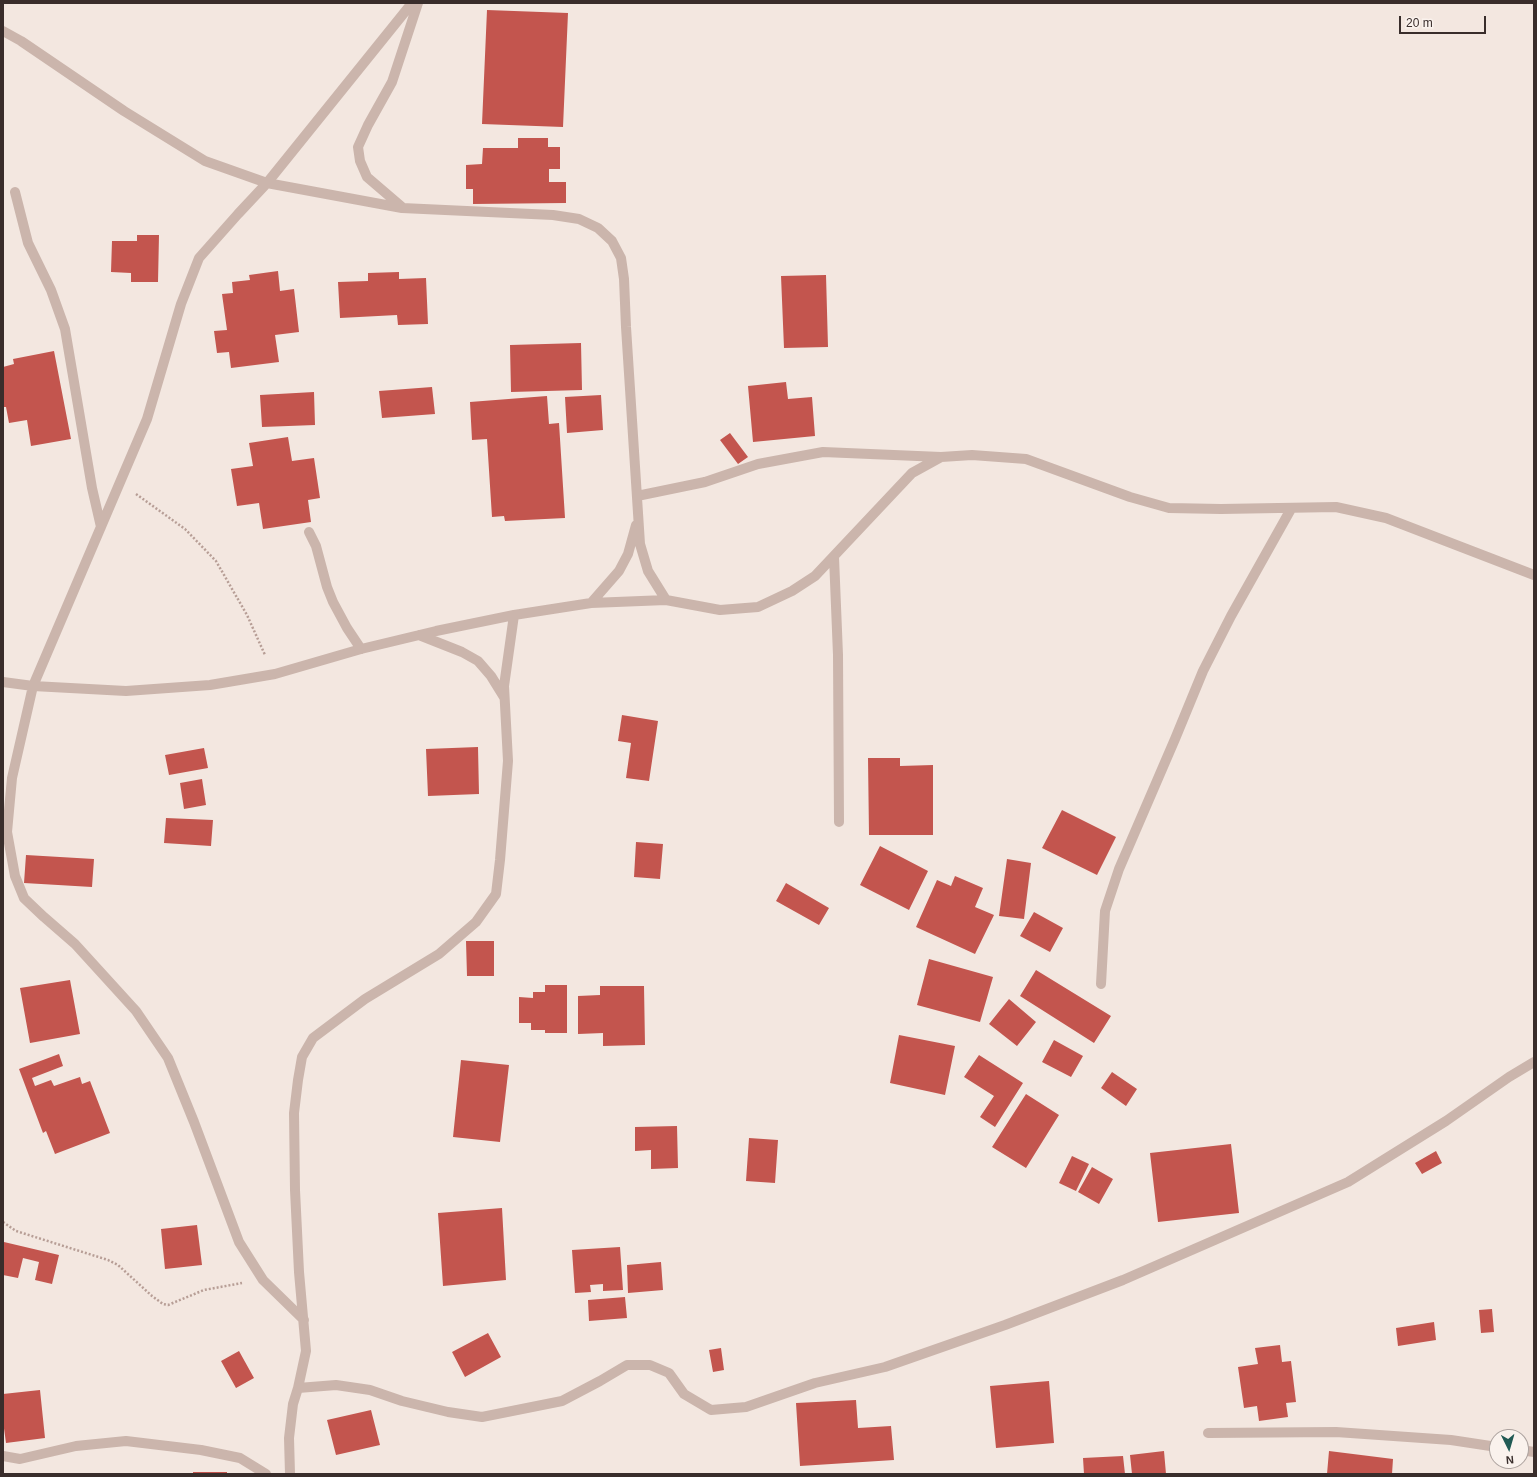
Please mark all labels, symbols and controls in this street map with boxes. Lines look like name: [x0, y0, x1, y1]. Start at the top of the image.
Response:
scale bar: [1401, 8, 1488, 34]
text: 20 m: [1406, 16, 1433, 30]
north arrow: [1489, 1429, 1529, 1469]
text: N: [1505, 1454, 1514, 1466]

